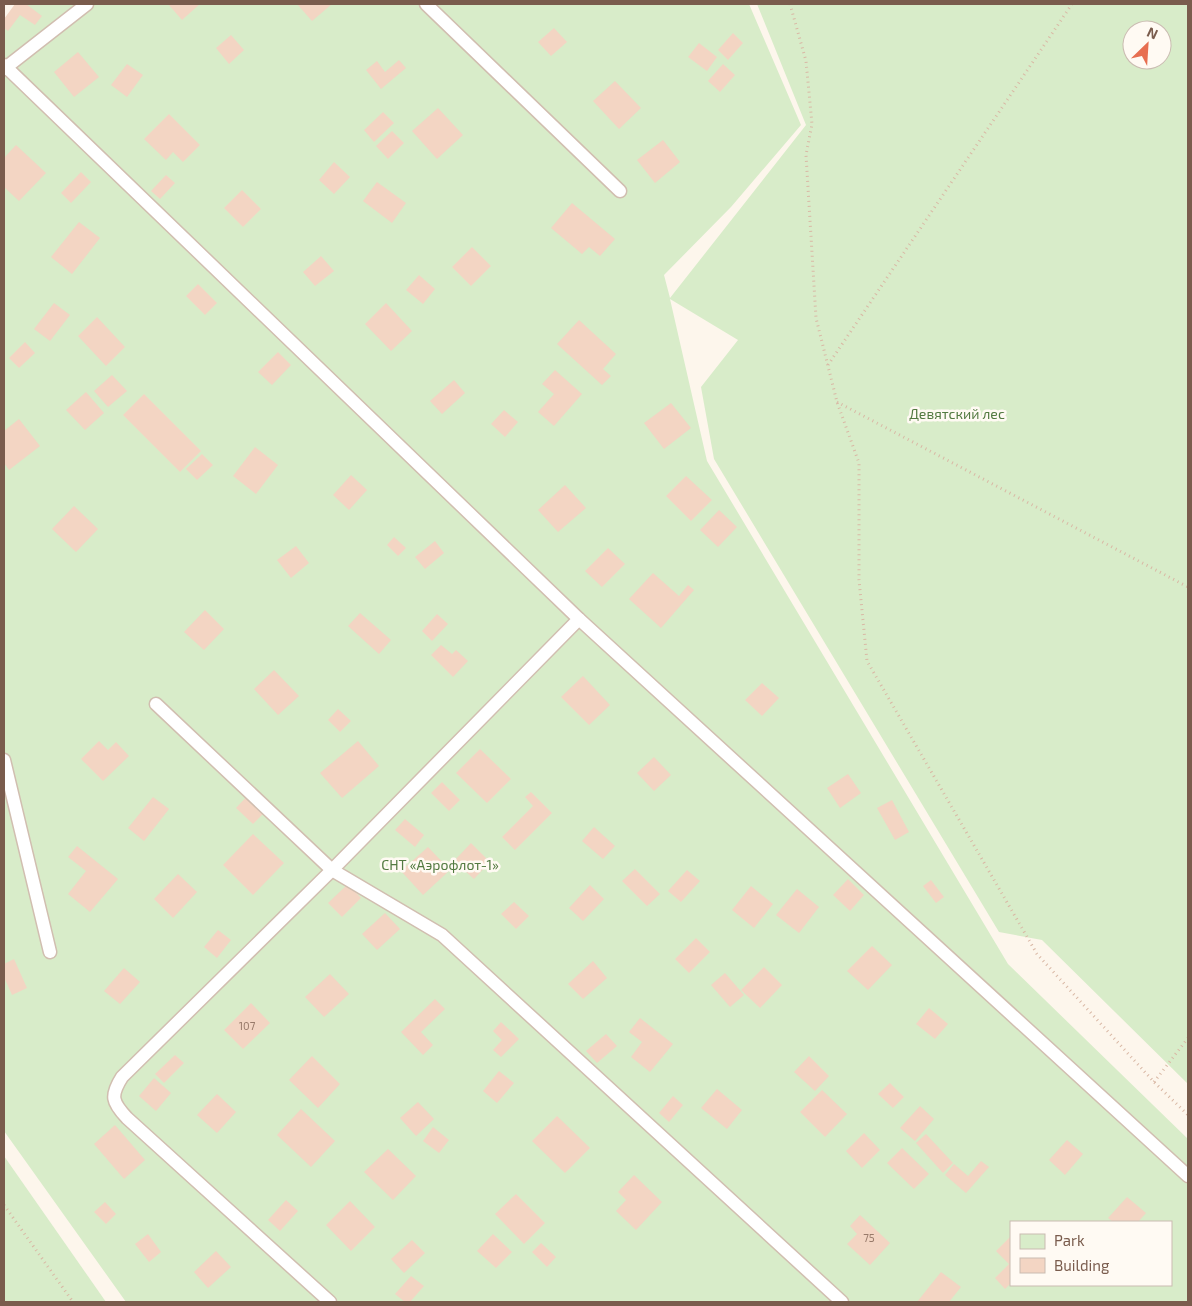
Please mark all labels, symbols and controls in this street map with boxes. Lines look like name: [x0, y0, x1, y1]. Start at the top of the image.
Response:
north arrow: [1122, 20, 1172, 70]
text: N: [1145, 23, 1161, 43]
park label: Девятский лес: [909, 405, 1005, 422]
park label: СНТ «Аэрофлот-1»: [381, 856, 499, 873]
house number: 107: [239, 1019, 256, 1032]
legend: [1010, 1221, 1172, 1286]
house number: 75: [863, 1231, 875, 1244]
text: Park: [1054, 1231, 1085, 1249]
text: Building: [1054, 1256, 1110, 1274]

